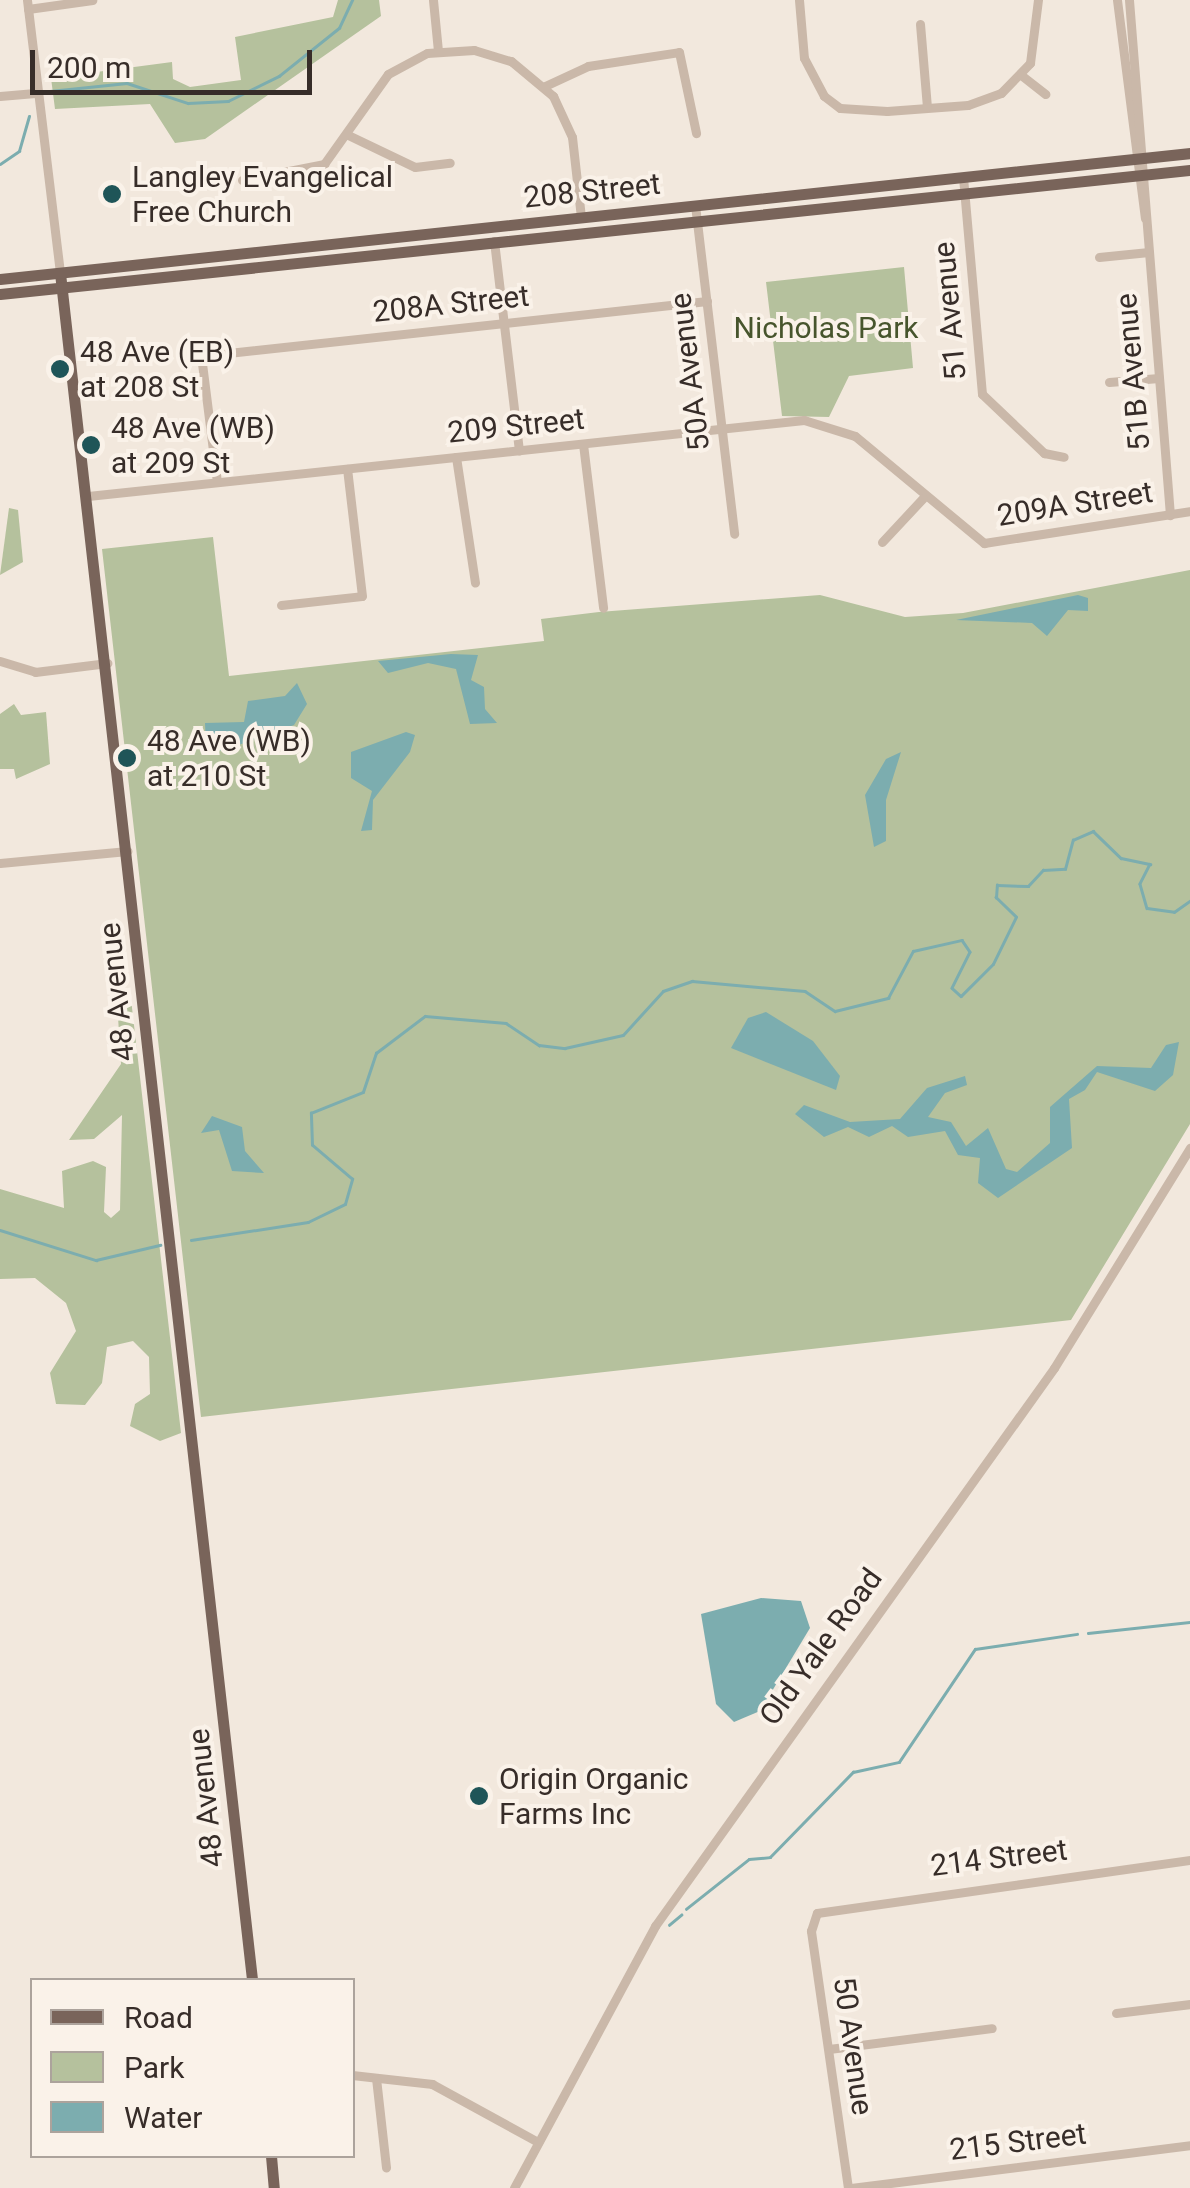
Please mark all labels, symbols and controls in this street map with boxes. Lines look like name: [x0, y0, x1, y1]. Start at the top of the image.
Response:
scale bar: [35, 30, 318, 92]
text: 200 m: [47, 50, 131, 85]
place label: Langley Evangelical Free Church: [132, 159, 393, 230]
street label: 208 Street: [522, 166, 662, 216]
marker: Langley Evangelical Free Church: [101, 183, 123, 205]
street label: 51 Avenue: [926, 240, 974, 382]
street label: 208A Street: [371, 278, 531, 330]
street label: 50A Avenue: [662, 291, 718, 453]
street label: 51B Avenue: [1108, 292, 1158, 452]
park label: Nicholas Park: [733, 310, 919, 346]
place label: 48 Ave (EB) at 208 St: [80, 334, 234, 404]
marker: 48 Ave (EB) at 208 St: [49, 358, 71, 380]
street label: 209 Street: [446, 401, 586, 451]
place label: 48 Ave (WB) at 209 St: [111, 410, 275, 480]
marker: 48 Ave (WB) at 209 St: [80, 434, 102, 456]
street label: 209A Street: [995, 474, 1155, 534]
place label: 48 Ave (WB) at 210 St: [147, 723, 311, 794]
marker: 48 Ave (WB) at 210 St: [116, 747, 138, 769]
street label: 48 Avenue: [92, 921, 142, 1063]
street label: Old Yale Road: [752, 1562, 890, 1732]
street label: 48 Avenue: [181, 1727, 231, 1869]
place label: Origin Organic Farms Inc: [499, 1761, 689, 1832]
marker: Origin Organic Farms Inc: [468, 1785, 490, 1807]
street label: 214 Street: [929, 1832, 1069, 1884]
street label: 50 Avenue: [825, 1975, 881, 2117]
legend: [30, 1978, 355, 2158]
text: Road: [124, 2000, 193, 2035]
text: Park: [124, 2050, 184, 2085]
text: Water: [124, 2100, 202, 2135]
street label: 215 Street: [948, 2116, 1088, 2168]

